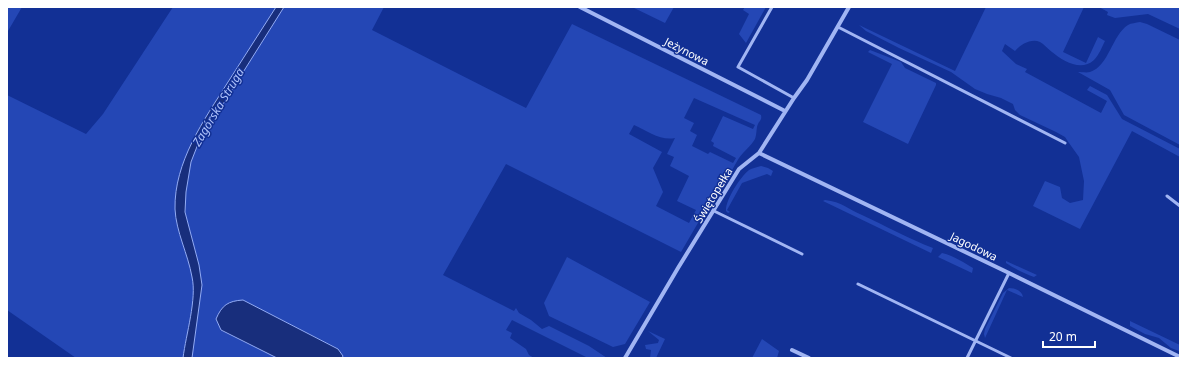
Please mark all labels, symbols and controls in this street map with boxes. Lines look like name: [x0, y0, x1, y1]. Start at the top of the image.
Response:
street label: Jeżynowa: [661, 33, 712, 69]
water label: Zagórska Struga: [187, 65, 248, 150]
street label: Świętopełka: [691, 164, 735, 226]
street label: Jagodowa: [947, 228, 1000, 264]
scale bar: [1043, 323, 1095, 349]
text: 20 m: [1049, 328, 1077, 345]

